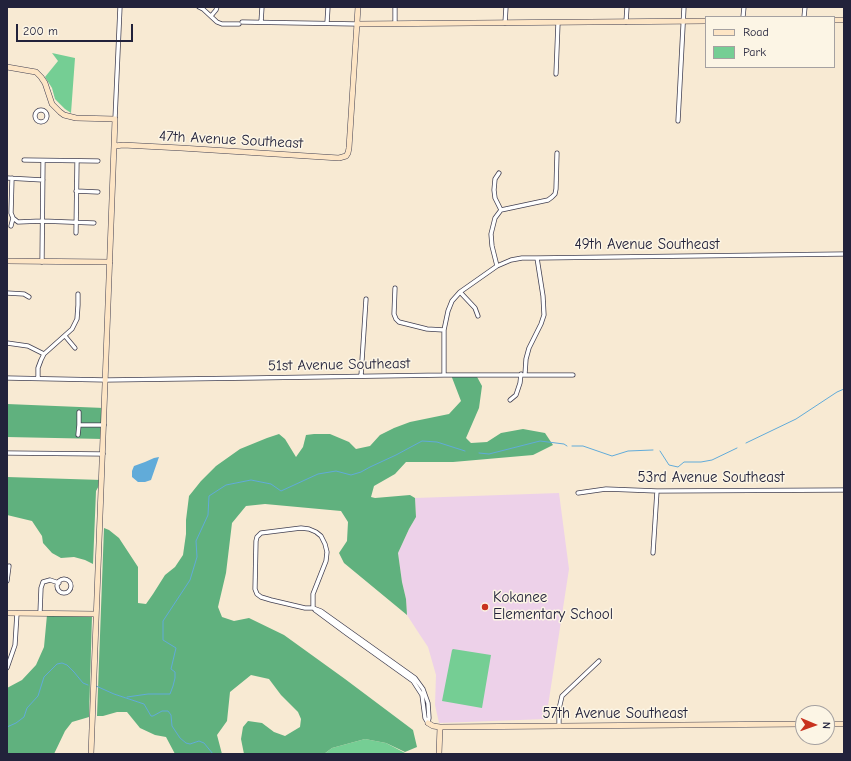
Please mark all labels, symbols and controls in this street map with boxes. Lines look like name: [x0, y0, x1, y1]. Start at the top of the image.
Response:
scale bar: [18, 16, 135, 42]
legend: [705, 16, 835, 68]
text: 200 m: [23, 24, 58, 38]
text: Road: [743, 25, 769, 39]
text: Park: [743, 45, 766, 59]
street label: 47th Avenue Southeast: [158, 127, 304, 153]
street label: 49th Avenue Southeast: [574, 236, 720, 254]
street label: 51st Avenue Southeast: [268, 355, 410, 375]
street label: 53rd Avenue Southeast: [638, 469, 784, 487]
place label: Kokanee Elementary School: [493, 589, 613, 624]
marker: Kokanee Elementary School: [480, 602, 490, 612]
street label: 57th Avenue Southeast: [542, 705, 688, 723]
north arrow: [795, 705, 835, 745]
text: N: [820, 722, 833, 729]

